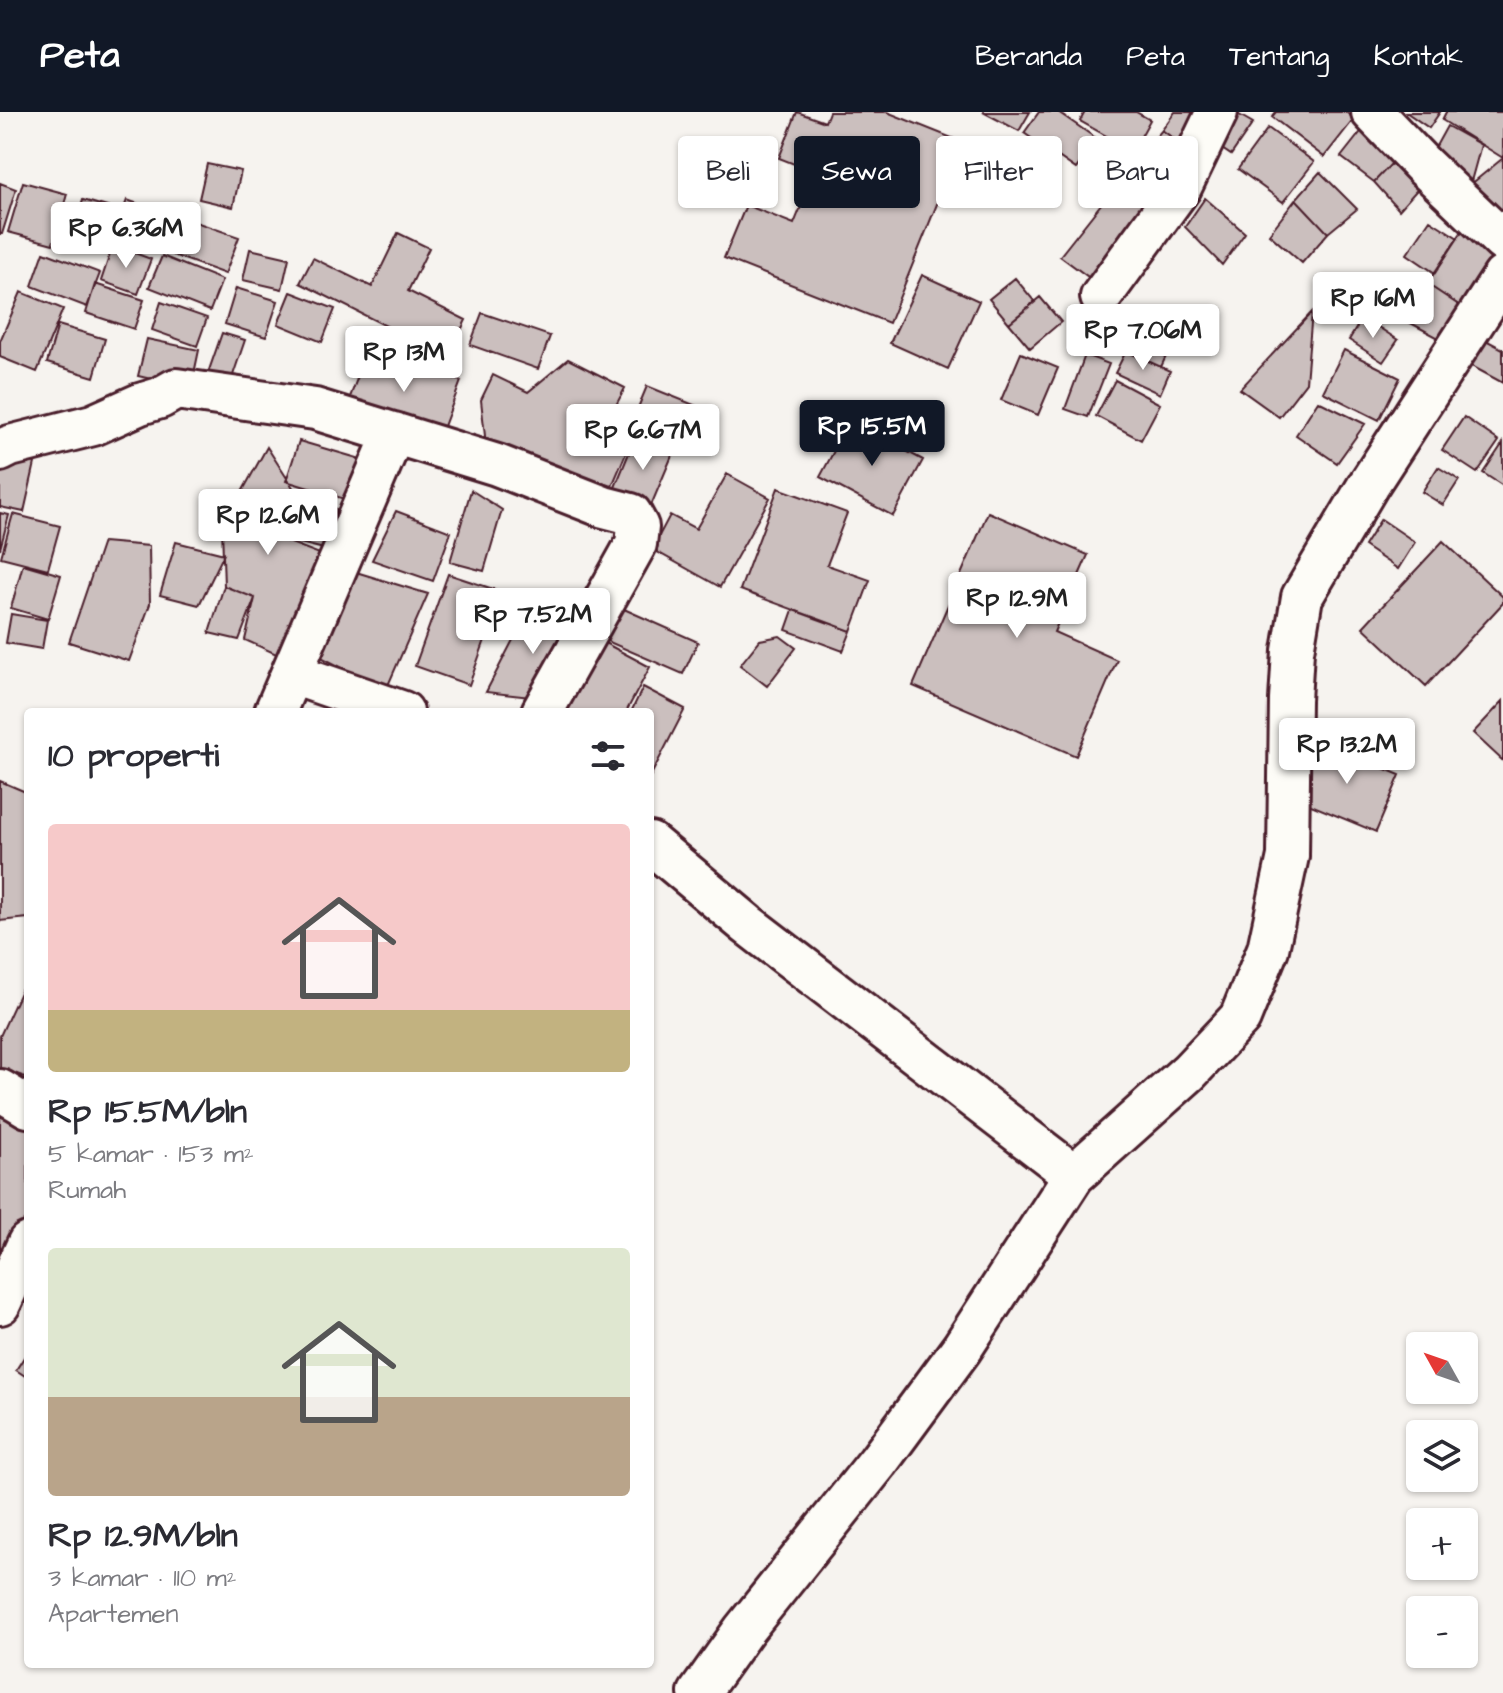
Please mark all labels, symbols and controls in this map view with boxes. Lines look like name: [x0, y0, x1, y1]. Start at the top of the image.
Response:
text: Peta: [40, 30, 120, 82]
text: Beranda: [975, 37, 1082, 76]
text: Peta: [1126, 37, 1185, 76]
text: Tentang: [1229, 37, 1330, 76]
text: Kontak: [1374, 37, 1463, 76]
chip: Beli: [678, 136, 778, 208]
chip: Sewa: [794, 136, 920, 208]
chip: Filter: [936, 136, 1062, 208]
chip: Baru: [1078, 136, 1198, 208]
pin: Rp 6.36M: [43, 202, 209, 270]
text: Rp 6.36M: [69, 210, 183, 246]
pin: Rp 16M: [1308, 272, 1438, 340]
text: Rp 16M: [1331, 280, 1415, 316]
pin: Rp 7.06M: [1060, 304, 1226, 372]
text: Rp 7.06M: [1084, 312, 1202, 348]
pin: Rp 13M: [339, 326, 469, 394]
text: Rp 13M: [363, 334, 445, 370]
pin: Rp 15.5M: [789, 400, 955, 468]
pin: Rp 6.67M: [560, 404, 726, 472]
text: Rp 15.5M: [818, 408, 926, 444]
text: Rp 6.67M: [584, 412, 702, 448]
pin: Rp 12.6M: [185, 489, 351, 557]
text: Rp 12.6M: [216, 497, 320, 533]
pin: Rp 12.9M: [934, 572, 1100, 640]
text: Rp 12.9M: [966, 580, 1068, 616]
pin: Rp 7.52M: [450, 588, 616, 656]
text: Rp 7.52M: [474, 596, 592, 632]
pin: Rp 13.2M: [1264, 718, 1430, 786]
text: Rp 13.2M: [1297, 726, 1397, 762]
text: 10 properti: [48, 732, 219, 780]
icon: filters: [586, 734, 630, 778]
icon: home: [267, 876, 411, 1020]
text: Rp 15.5M/bln: [48, 1088, 247, 1136]
text: 5 kamar · 153 m²: [48, 1136, 254, 1172]
text: Rumah: [48, 1172, 126, 1208]
icon: home: [267, 1300, 411, 1444]
north arrow: [1406, 1332, 1478, 1404]
map controls: [1406, 1332, 1478, 1668]
button: layers: [1406, 1420, 1478, 1492]
button: +: [1406, 1508, 1478, 1580]
text: Rp 12.9M/bln: [48, 1512, 238, 1560]
text: 3 kamar · 110 m²: [48, 1560, 237, 1596]
text: Apartemen: [48, 1596, 179, 1632]
button: −: [1406, 1596, 1478, 1668]

